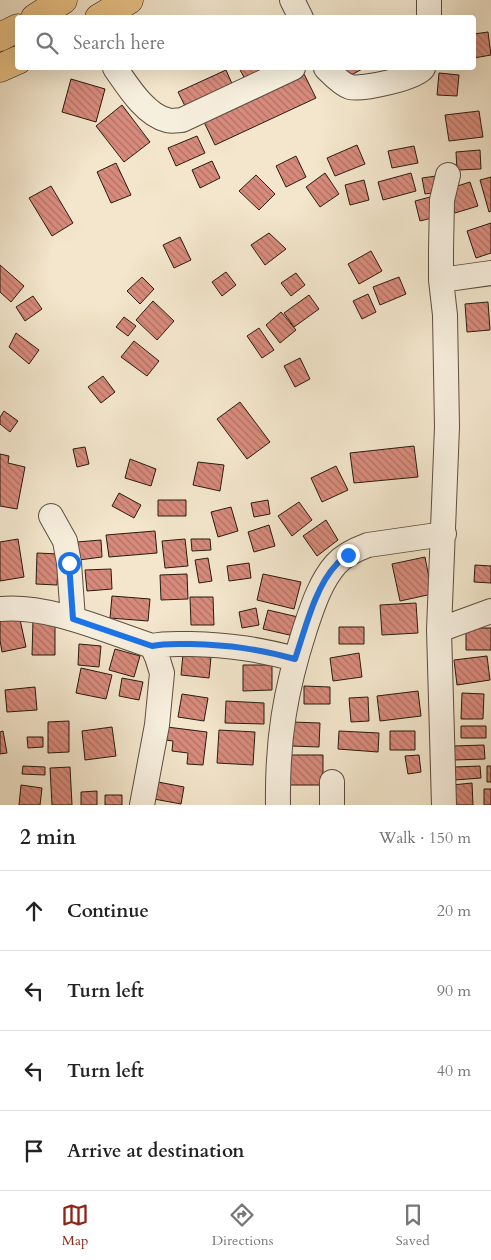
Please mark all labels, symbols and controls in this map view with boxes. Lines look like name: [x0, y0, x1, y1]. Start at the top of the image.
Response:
search box: [15, 15, 476, 70]
icon: search: [33, 29, 61, 57]
text: Search here: [73, 30, 165, 56]
route end: [337, 544, 360, 567]
route start: [58, 552, 81, 575]
text: 2 min: [20, 823, 76, 852]
text: Walk · 150 m: [379, 827, 471, 849]
icon: ahead: [20, 897, 48, 925]
text: Continue: [67, 898, 149, 924]
text: 20 m: [437, 900, 471, 922]
icon: left: [20, 977, 48, 1005]
text: Turn left: [67, 978, 144, 1004]
text: 90 m: [437, 980, 471, 1002]
icon: left: [20, 1057, 48, 1085]
text: Turn left: [67, 1058, 144, 1084]
text: 40 m: [437, 1060, 471, 1082]
icon: arrive: [20, 1137, 48, 1165]
text: Arrive at destination: [67, 1138, 244, 1164]
tab: Map: [61, 1201, 89, 1250]
tab: Directions: [212, 1201, 273, 1250]
tab: Saved: [396, 1201, 430, 1250]

